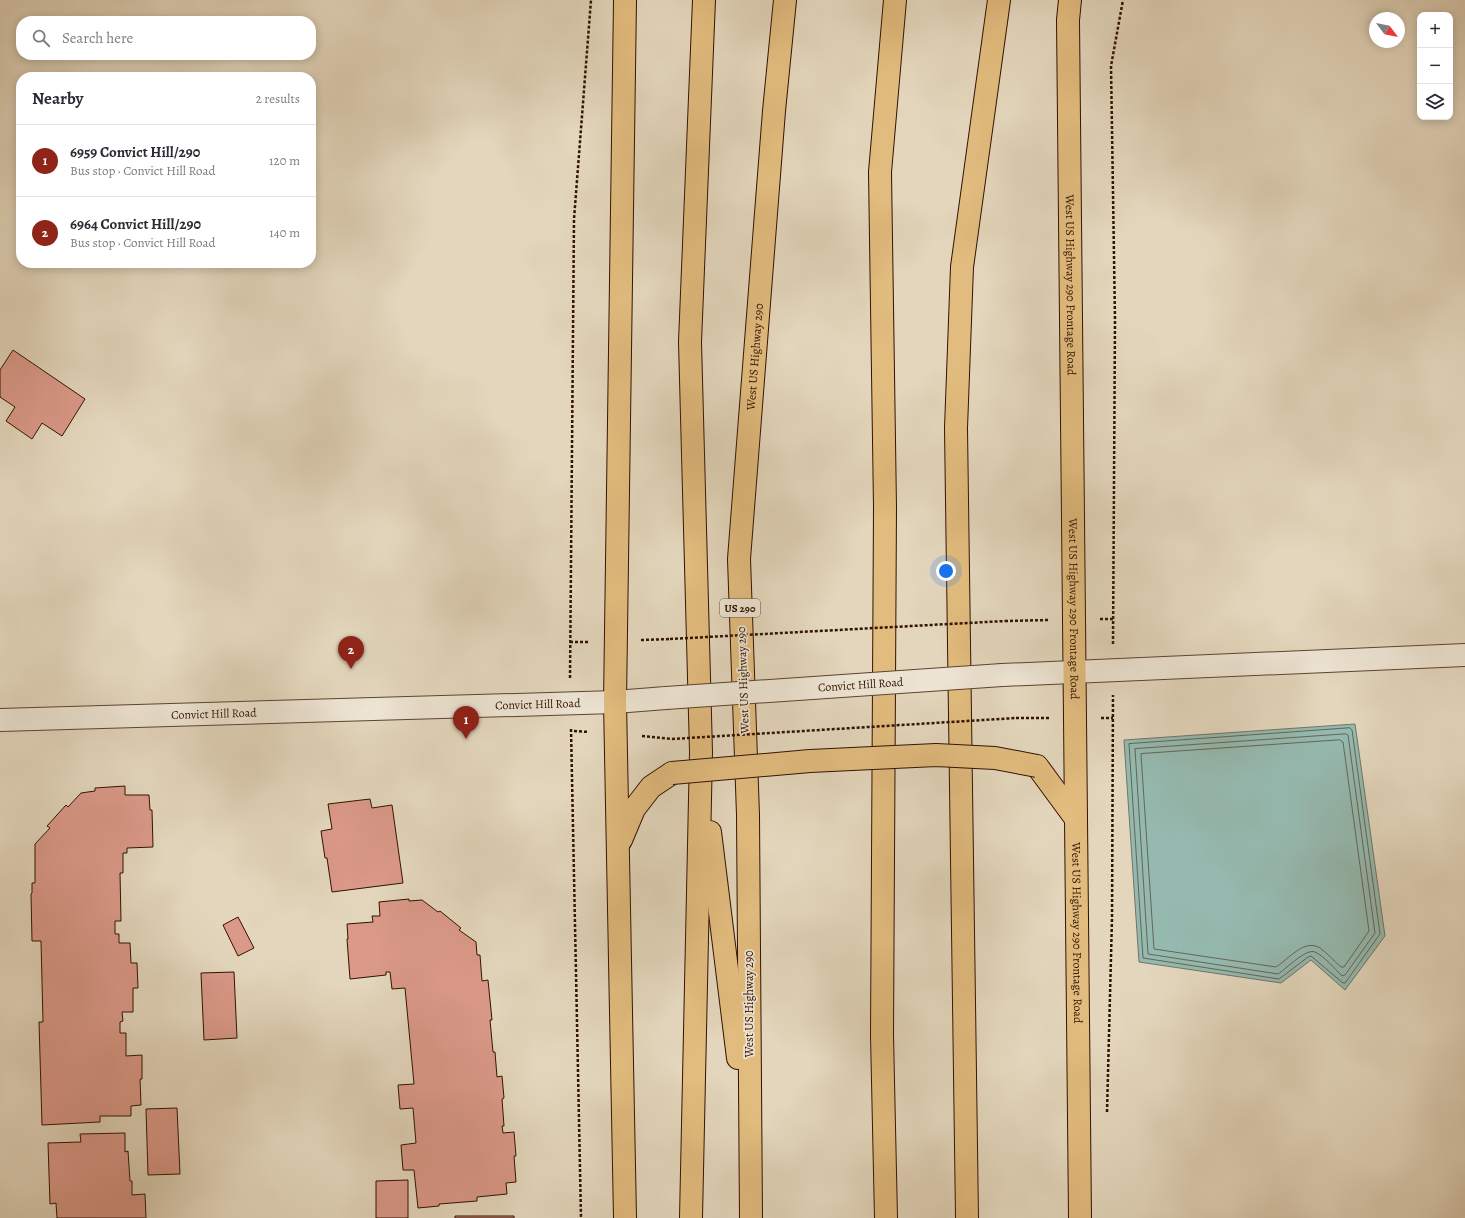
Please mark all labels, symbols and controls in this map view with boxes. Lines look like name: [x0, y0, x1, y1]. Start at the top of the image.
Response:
north arrow: [1369, 12, 1405, 48]
map controls: [1417, 12, 1453, 120]
button: +: [1417, 12, 1453, 48]
search box: [16, 16, 316, 60]
icon: search: [30, 27, 52, 49]
text: Search here: [62, 28, 133, 48]
button: −: [1417, 48, 1453, 84]
button: layers: [1417, 84, 1453, 120]
text: Nearby: [32, 87, 83, 110]
text: 2 results: [256, 90, 300, 107]
text: 6959 Convict Hill/290: [70, 142, 200, 162]
text: 1: [43, 152, 47, 169]
text: 120 m: [269, 152, 300, 169]
text: Bus stop · Convict Hill Road: [70, 162, 216, 179]
street label: West US Highway 290 Frontage Road: [1062, 193, 1080, 376]
text: 6964 Convict Hill/290: [70, 214, 201, 234]
text: 2: [42, 224, 48, 241]
text: 140 m: [269, 224, 300, 241]
text: Bus stop · Convict Hill Road: [70, 234, 216, 251]
street label: West US Highway 290: [743, 303, 767, 412]
street label: West US Highway 290 Frontage Road: [1065, 517, 1083, 700]
your location: [936, 561, 956, 581]
road number: US 290: [720, 599, 760, 617]
street label: West US Highway 290: [733, 626, 753, 735]
pin: 2: [338, 636, 364, 669]
street label: Convict Hill Road: [817, 674, 904, 696]
street label: Convict Hill Road: [495, 695, 581, 714]
street label: Convict Hill Road: [171, 704, 257, 723]
pin: 1: [453, 706, 479, 739]
street label: West US Highway 290 Frontage Road: [1068, 841, 1086, 1024]
street label: West US Highway 290: [741, 950, 757, 1059]

